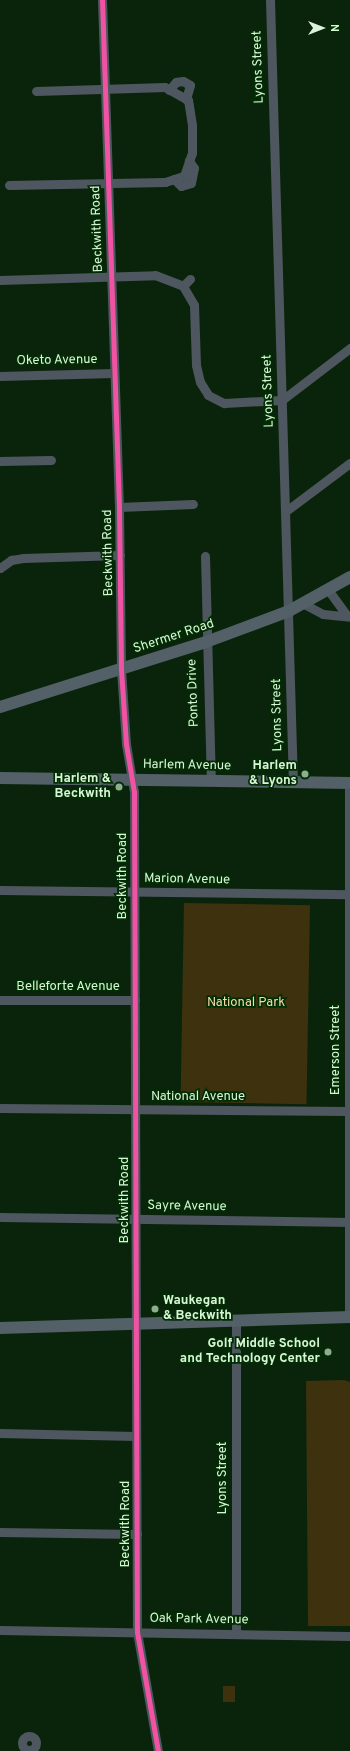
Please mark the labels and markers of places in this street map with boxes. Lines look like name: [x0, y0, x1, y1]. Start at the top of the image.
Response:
place label: Harlem & Lyons: [249, 759, 297, 790]
marker: Harlem & Lyons: [300, 769, 310, 779]
place label: Harlem & Beckwith: [54, 772, 111, 803]
marker: Harlem & Beckwith: [114, 782, 124, 792]
place label: Waukegan & Beckwith: [163, 1294, 232, 1325]
marker: Waukegan & Beckwith: [150, 1304, 160, 1314]
place label: Golf Middle School and Technology Center: [180, 1337, 320, 1368]
marker: Golf Middle School and Technology Center: [323, 1347, 333, 1357]

